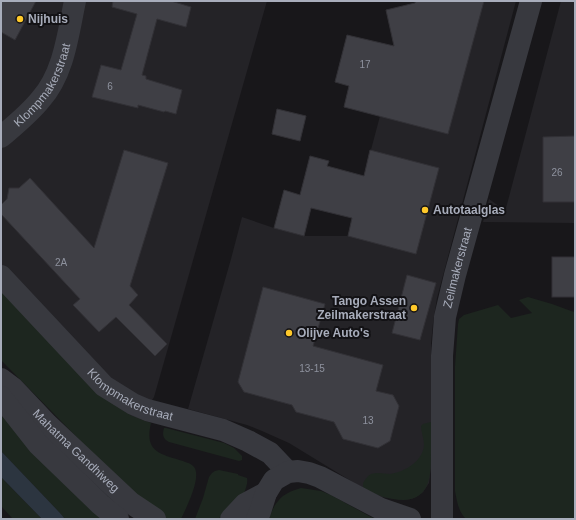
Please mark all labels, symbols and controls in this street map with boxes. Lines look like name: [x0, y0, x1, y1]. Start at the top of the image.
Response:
place label: Nijhuis: [28, 12, 68, 26]
marker: Nijhuis: [15, 14, 25, 24]
street label: Klompmakerstraat: [11, 41, 73, 130]
house number: 17: [359, 59, 371, 70]
house number: 6: [107, 81, 113, 92]
house number: 26: [551, 167, 563, 178]
place label: Autotaalglas: [433, 203, 505, 217]
marker: Autotaalglas: [420, 205, 430, 215]
street label: Zeilmakerstraat: [440, 225, 475, 309]
house number: 2A: [55, 257, 67, 268]
place label: Tango Assen Zeilmakerstraat: [317, 294, 406, 322]
marker: Tango Assen Zeilmakerstraat: [409, 303, 419, 313]
place label: Olijve Auto's: [297, 326, 370, 340]
marker: Olijve Auto's: [284, 328, 294, 338]
house number: 13-15: [299, 363, 325, 374]
street label: Klompmakerstraat: [84, 366, 175, 424]
street label: Mahatma Gandhiweg: [30, 406, 122, 495]
house number: 13: [362, 415, 374, 426]

